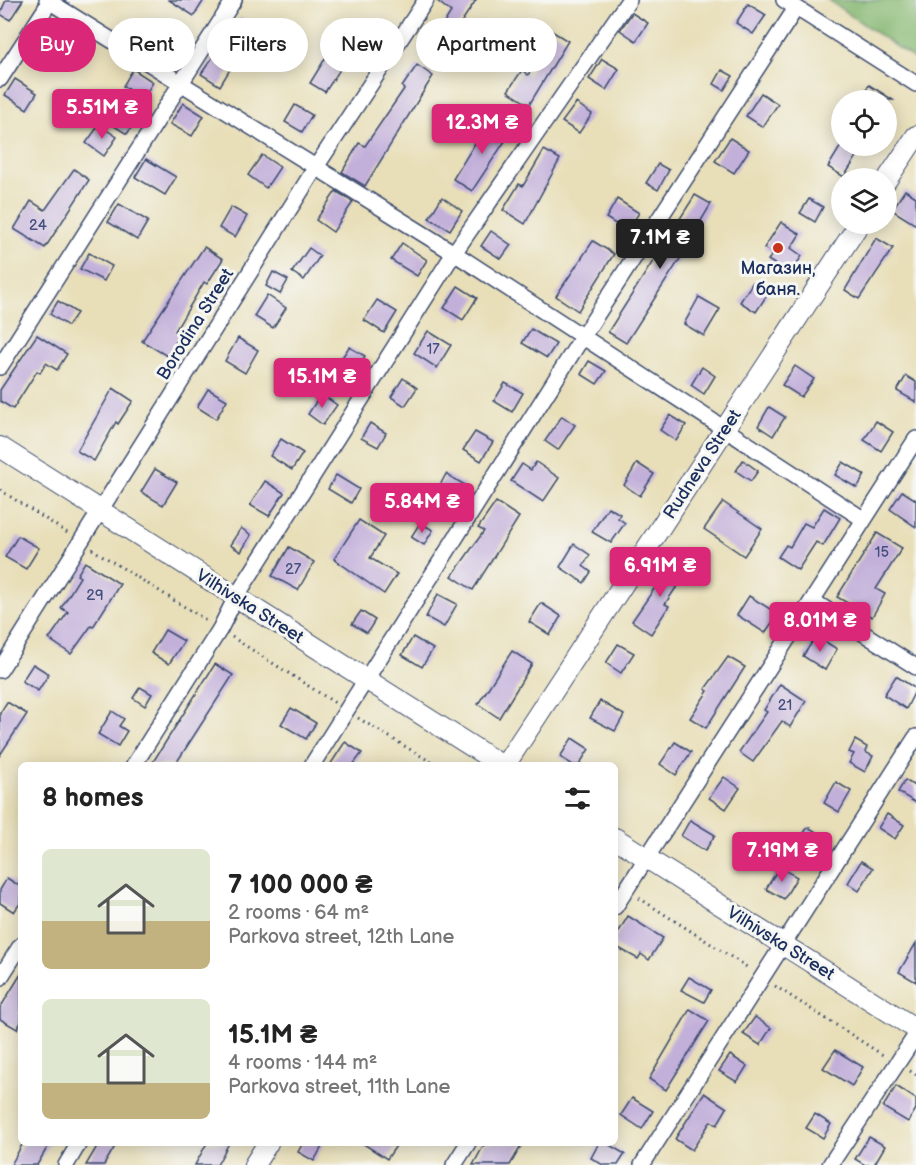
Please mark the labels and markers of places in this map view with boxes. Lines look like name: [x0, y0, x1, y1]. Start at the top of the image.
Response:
pin: 5.51M ₴: [47, 89, 157, 140]
pin: 12.3M ₴: [427, 104, 537, 155]
pin: 7.1M ₴: [611, 219, 709, 270]
marker: Магазин, баня.: [771, 241, 785, 255]
place label: Магазин, баня.: [740, 258, 816, 300]
pin: 15.1M ₴: [267, 358, 377, 409]
pin: 5.84M ₴: [367, 483, 477, 534]
pin: 6.91M ₴: [605, 547, 715, 598]
pin: 8.01M ₴: [765, 602, 875, 653]
pin: 7.19M ₴: [727, 832, 837, 883]

